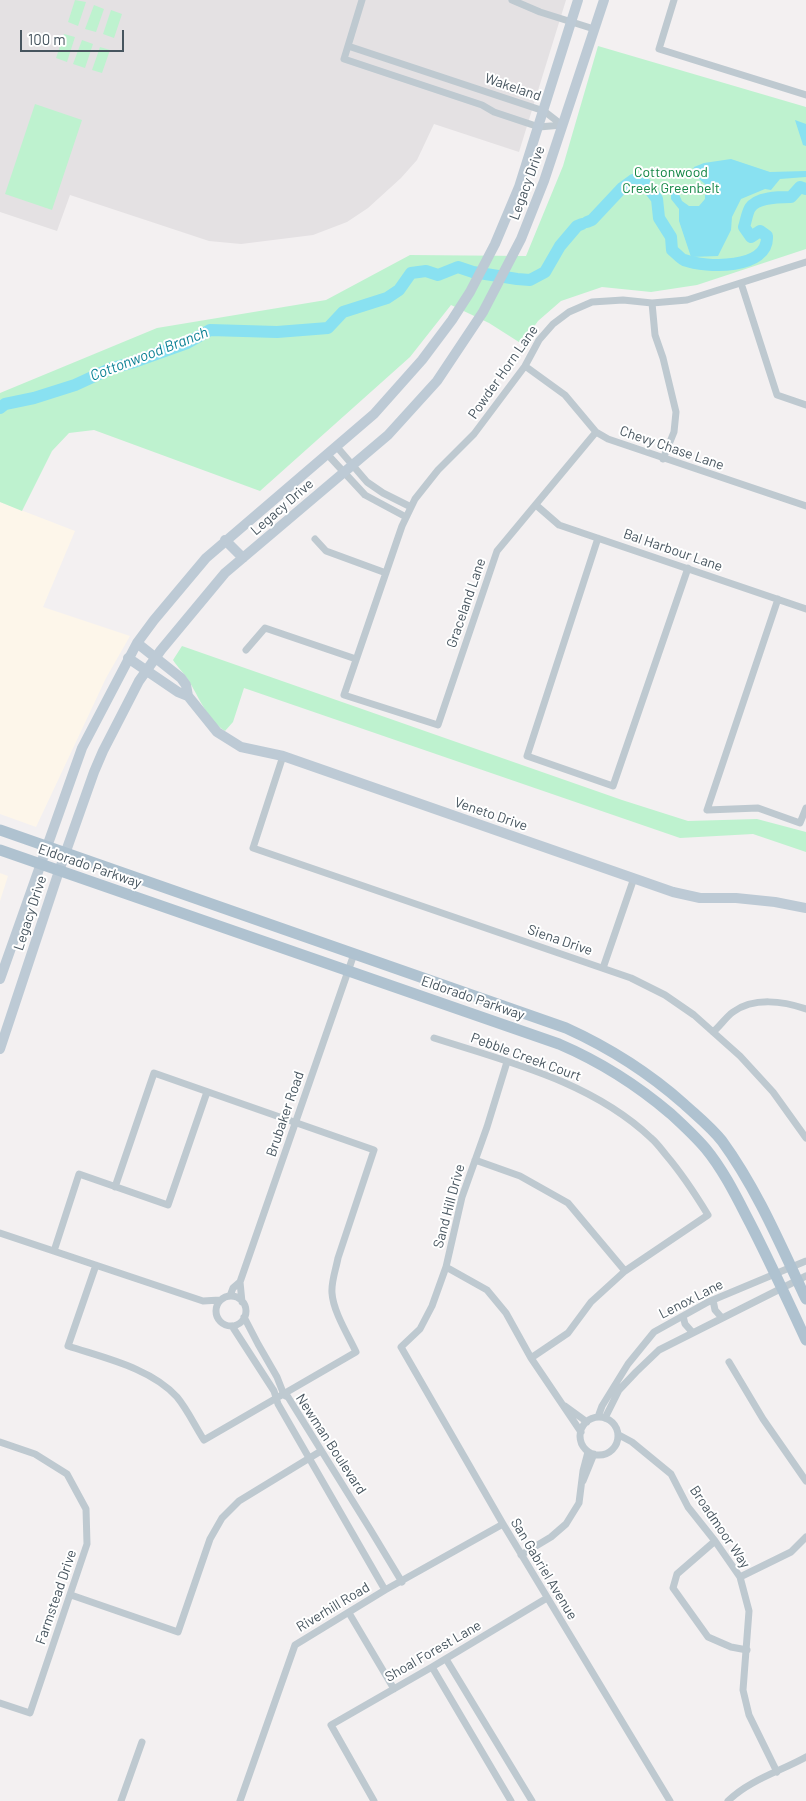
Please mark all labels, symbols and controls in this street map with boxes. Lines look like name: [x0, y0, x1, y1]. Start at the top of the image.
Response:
scale bar: [22, 20, 126, 52]
text: 100 m: [28, 30, 66, 48]
street label: Wakeland: [483, 70, 543, 104]
street label: Legacy Drive: [506, 144, 548, 222]
park label: Cottonwood Creek Greenbelt: [622, 164, 720, 196]
street label: Powder Horn Lane: [464, 322, 542, 422]
water label: Cottonwood Branch: [87, 323, 211, 385]
street label: Chevy Chase Lane: [618, 422, 726, 474]
street label: Legacy Drive: [247, 475, 317, 539]
street label: Bal Harbour Lane: [621, 525, 725, 575]
street label: Graceland Lane: [443, 556, 489, 650]
street label: Veneto Drive: [452, 794, 530, 834]
street label: Eldorado Parkway: [36, 840, 144, 892]
street label: Legacy Drive: [10, 873, 50, 953]
street label: Siena Drive: [525, 921, 595, 959]
street label: Eldorado Parkway: [419, 972, 527, 1024]
street label: Pebble Creek Court: [468, 1029, 584, 1085]
street label: Brubaker Road: [263, 1069, 307, 1159]
street label: Sand Hill Drive: [430, 1162, 468, 1250]
street label: Lenox Lane: [656, 1276, 726, 1322]
street label: Newman Boulevard: [292, 1391, 370, 1497]
street label: Broadmoor Way: [686, 1483, 754, 1571]
street label: San Gabriel Avenue: [507, 1515, 581, 1623]
street label: Farmstead Drive: [32, 1547, 80, 1647]
street label: Riverhill Road: [293, 1579, 373, 1635]
street label: Shoal Forest Lane: [382, 1617, 484, 1685]

